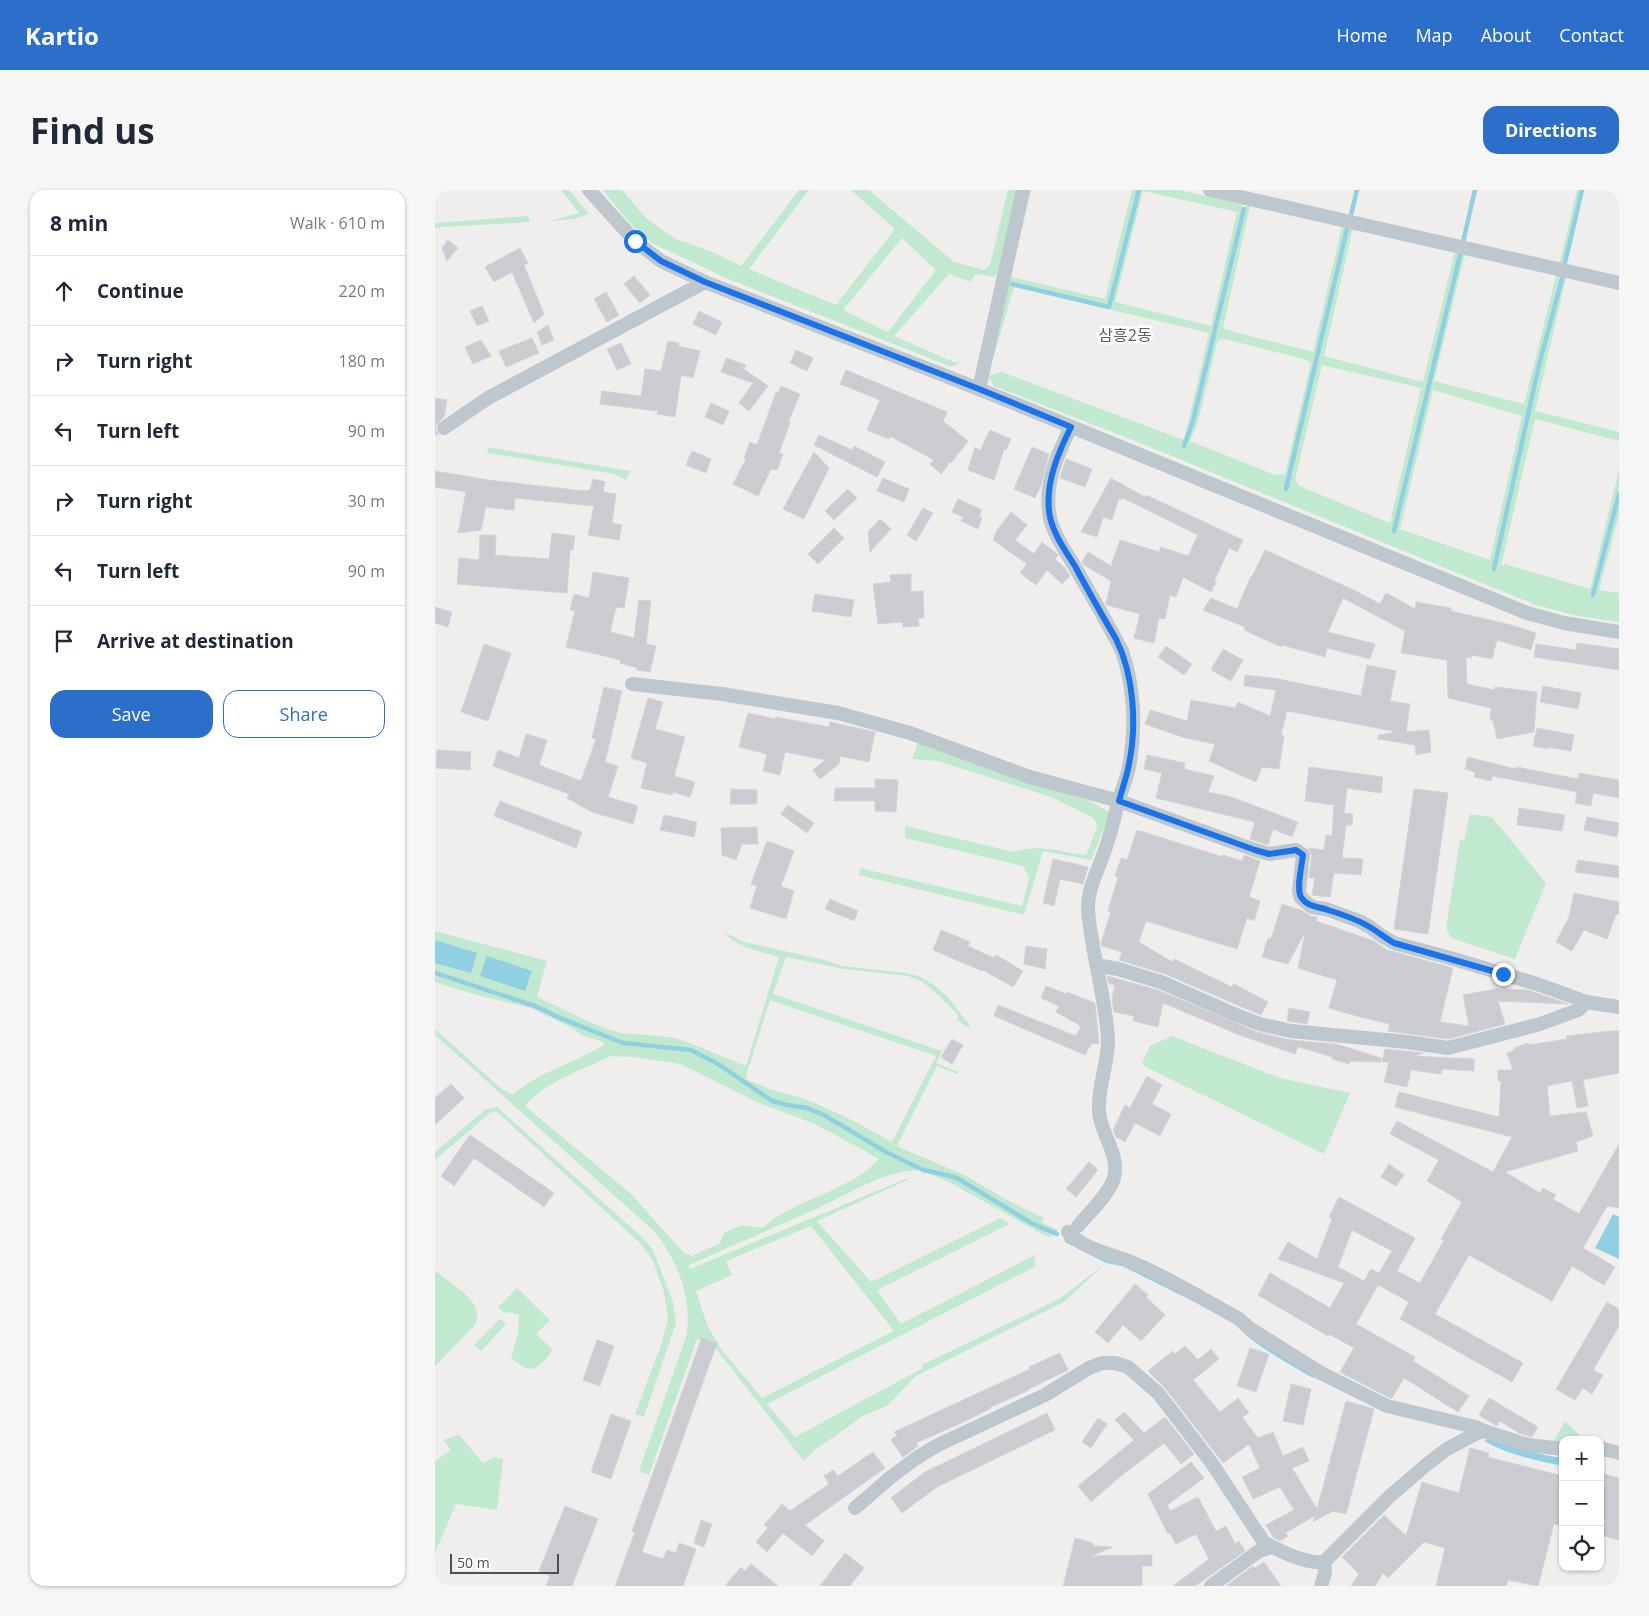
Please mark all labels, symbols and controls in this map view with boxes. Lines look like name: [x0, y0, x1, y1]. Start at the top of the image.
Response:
text: Kartio: [25, 19, 99, 52]
text: Home: [1337, 23, 1387, 47]
text: Map: [1415, 23, 1453, 47]
text: About: [1481, 23, 1531, 47]
text: Contact: [1559, 23, 1624, 47]
button: Directions: [1483, 106, 1619, 154]
text: Find us: [30, 107, 155, 154]
text: 8 min: [50, 209, 108, 237]
text: Walk · 610 m: [290, 212, 385, 234]
route start: [624, 230, 647, 253]
icon: ahead: [50, 277, 78, 305]
text: Continue: [97, 278, 184, 304]
text: 220 m: [339, 280, 385, 302]
district label: 삼흥2동: [1098, 324, 1152, 346]
icon: right: [50, 347, 78, 375]
text: Turn right: [97, 348, 192, 374]
text: 180 m: [339, 350, 385, 372]
icon: left: [50, 417, 78, 445]
text: Turn left: [97, 418, 179, 444]
text: 90 m: [348, 420, 385, 442]
icon: right: [50, 487, 78, 515]
text: Turn right: [97, 488, 192, 514]
text: 30 m: [348, 490, 385, 512]
icon: left: [50, 557, 78, 585]
text: Turn left: [97, 558, 179, 584]
text: 90 m: [348, 560, 385, 582]
icon: arrive: [50, 627, 78, 655]
text: Arrive at destination: [97, 628, 294, 654]
button: Save: [50, 690, 213, 738]
button: Share: [223, 690, 385, 738]
route end: [1492, 963, 1515, 986]
map controls: [1559, 1436, 1604, 1571]
button: +: [1559, 1436, 1604, 1481]
button: −: [1559, 1481, 1604, 1526]
button: locate: [1559, 1526, 1604, 1571]
scale bar: [450, 1551, 559, 1574]
text: 50 m: [457, 1553, 490, 1572]

